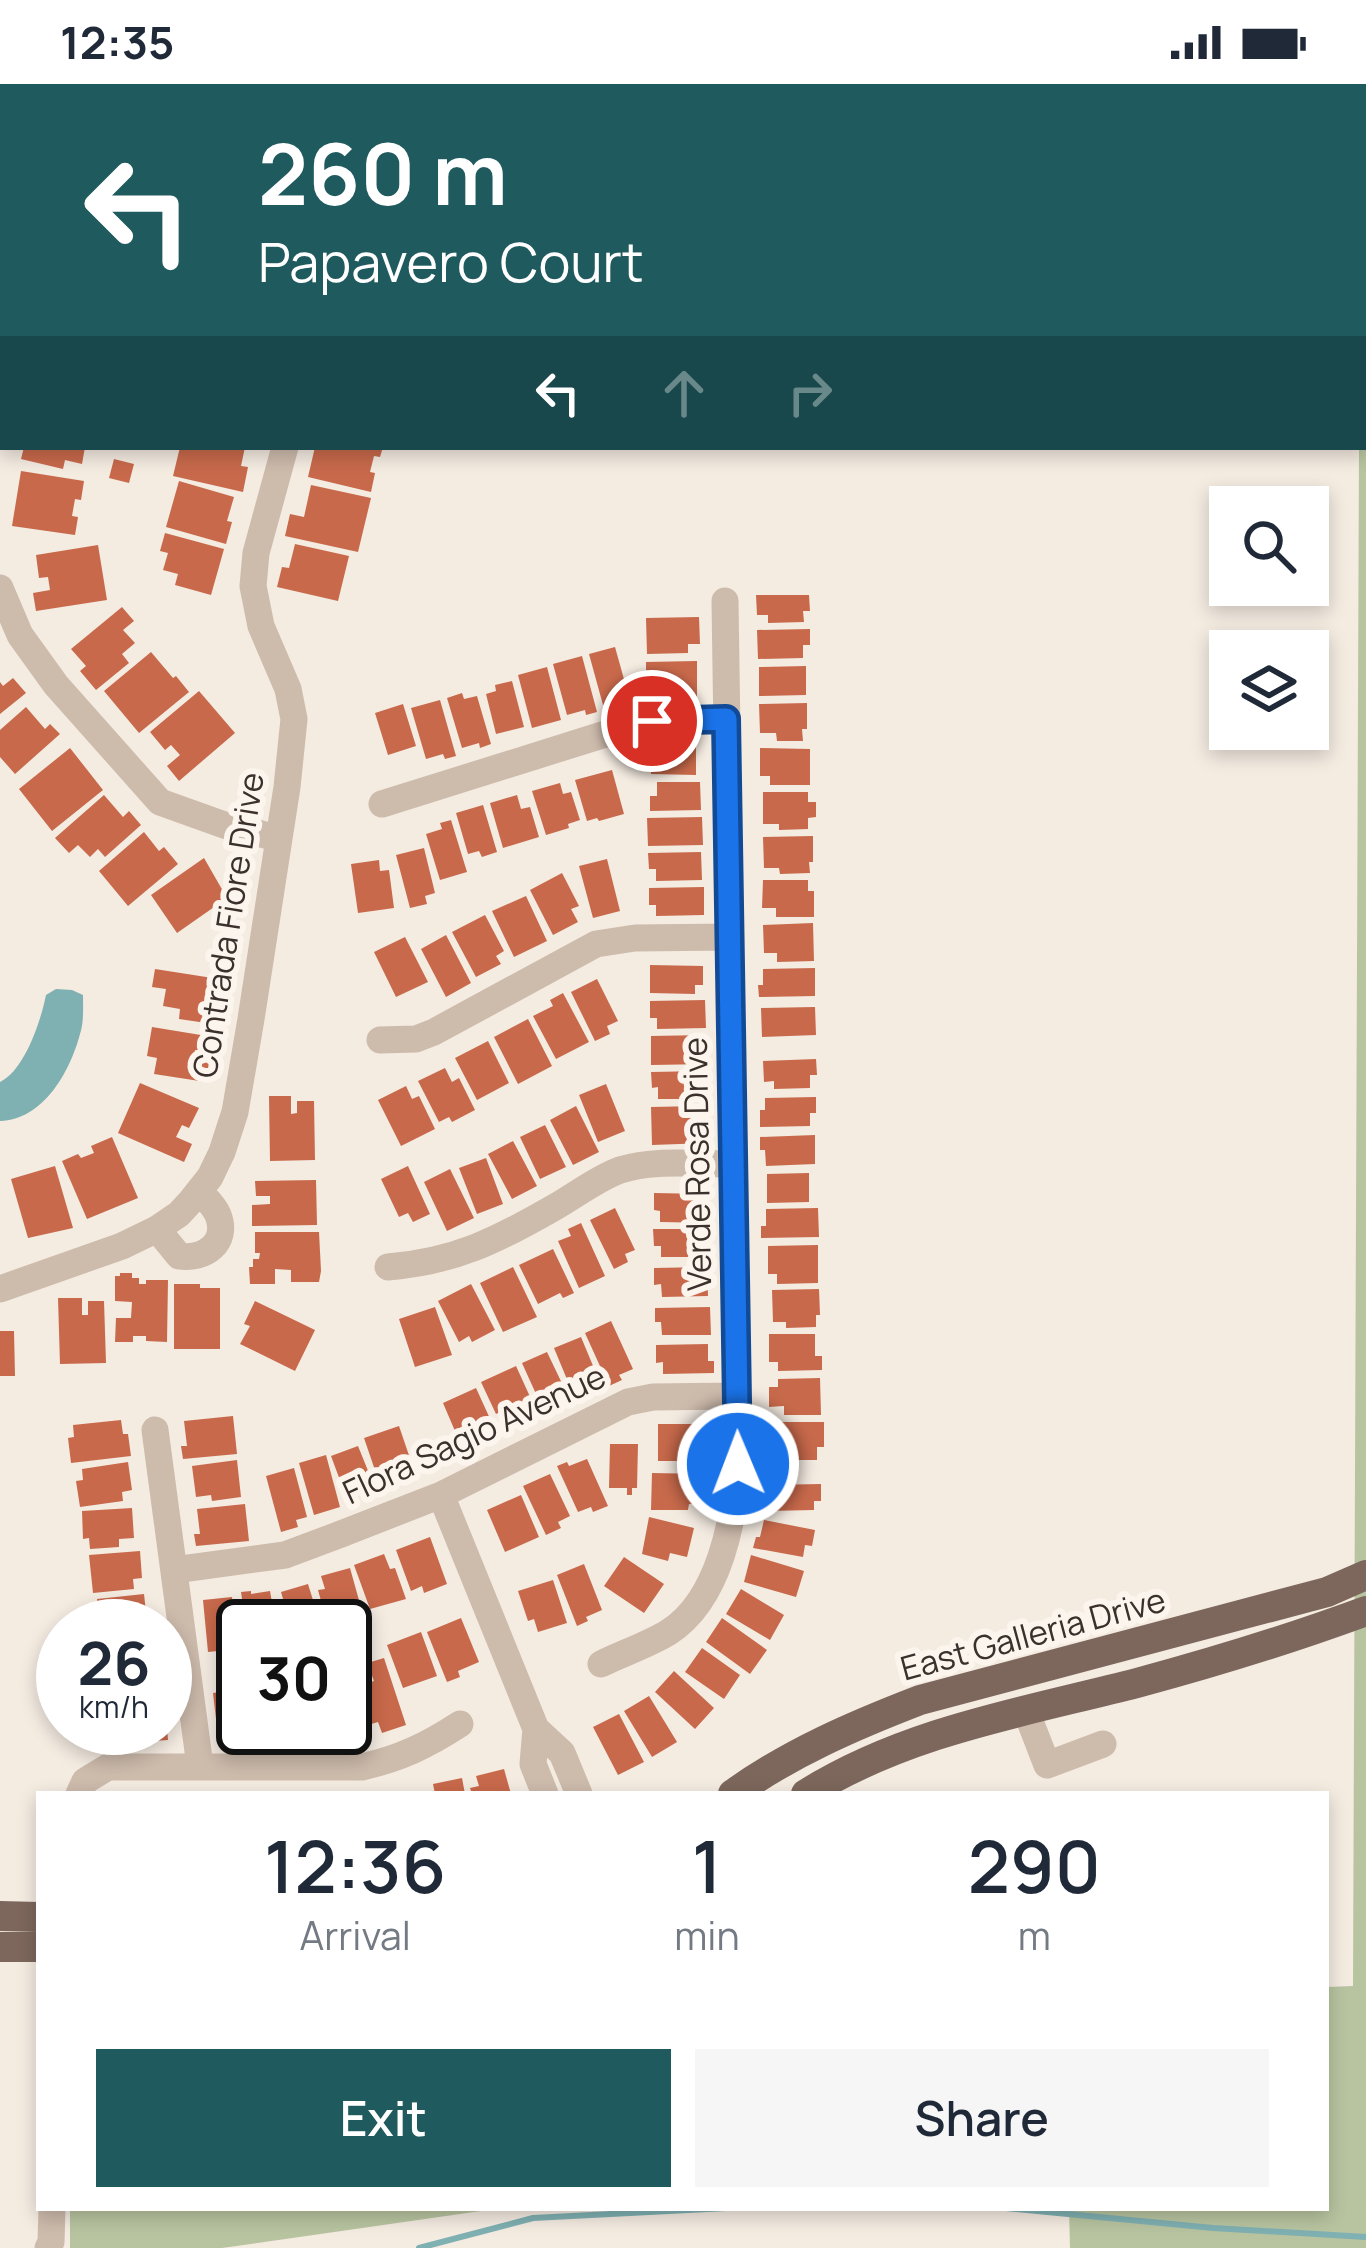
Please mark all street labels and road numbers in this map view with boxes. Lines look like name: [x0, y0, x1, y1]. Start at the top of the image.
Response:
street label: Contrada Fiore Drive: [181, 769, 274, 1081]
street label: Verde Rosa Drive: [672, 1037, 721, 1291]
street label: Flora Sagio Avenue: [335, 1353, 612, 1514]
street label: East Galleria Drive: [896, 1577, 1170, 1690]

